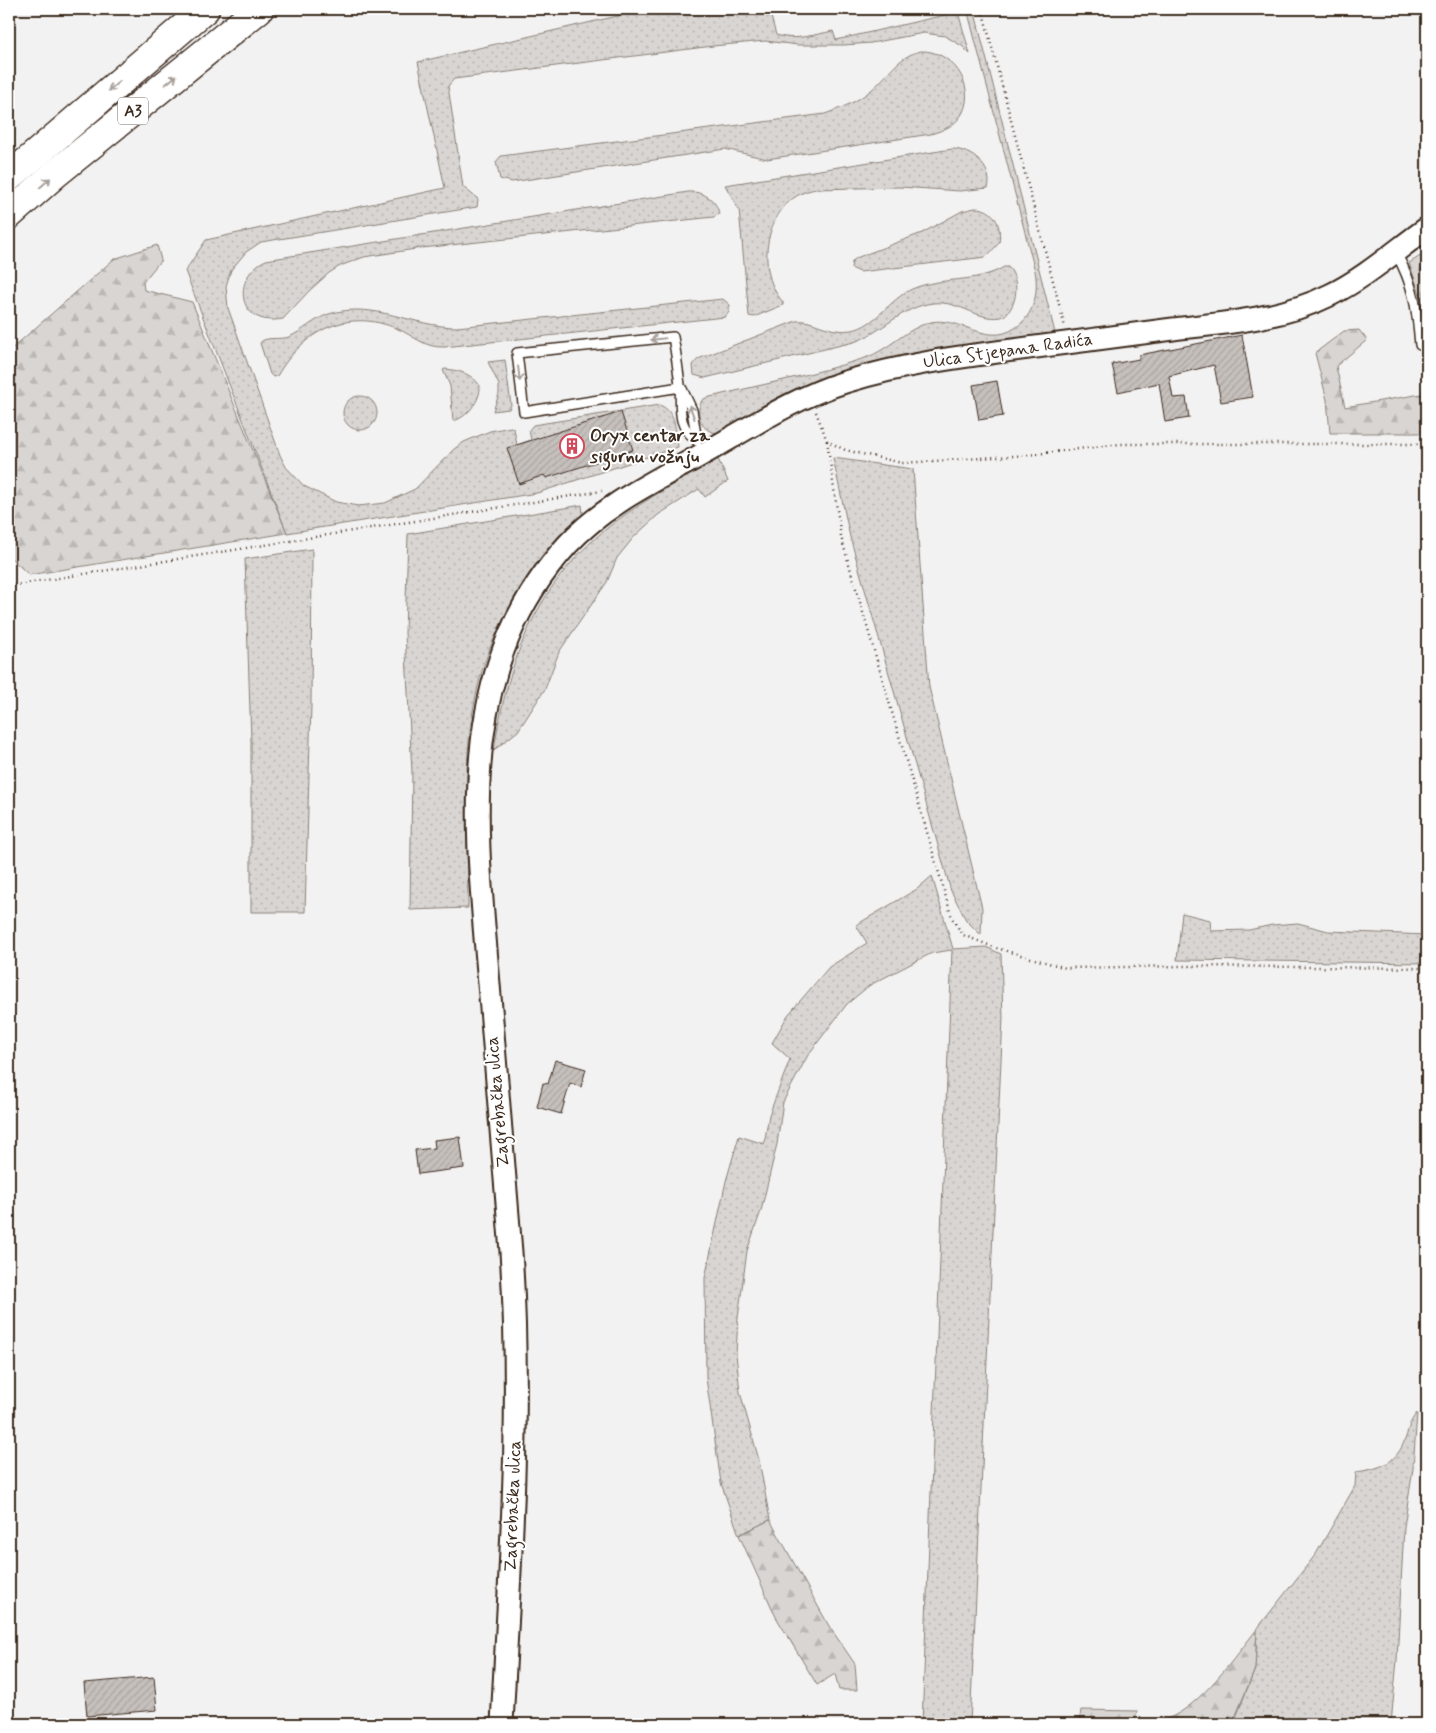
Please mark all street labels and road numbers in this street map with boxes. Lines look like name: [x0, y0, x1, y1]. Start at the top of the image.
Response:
road number: A3: [118, 98, 148, 124]
street label: Ulica Stjepana Radića: [922, 327, 1094, 375]
street label: Zagrebačka ulica: [480, 1035, 518, 1169]
street label: Zagrebačka ulica: [499, 1440, 529, 1572]

